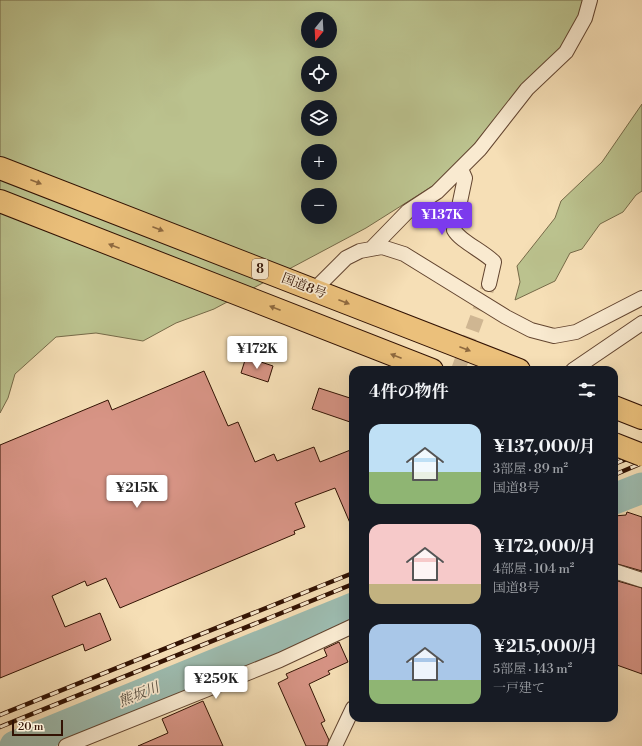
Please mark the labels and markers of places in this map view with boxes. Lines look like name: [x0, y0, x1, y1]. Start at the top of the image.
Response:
pin: ¥137K: [414, 202, 470, 236]
pin: ¥172K: [229, 336, 285, 370]
pin: ¥215K: [109, 475, 165, 509]
pin: ¥259K: [188, 666, 244, 700]

